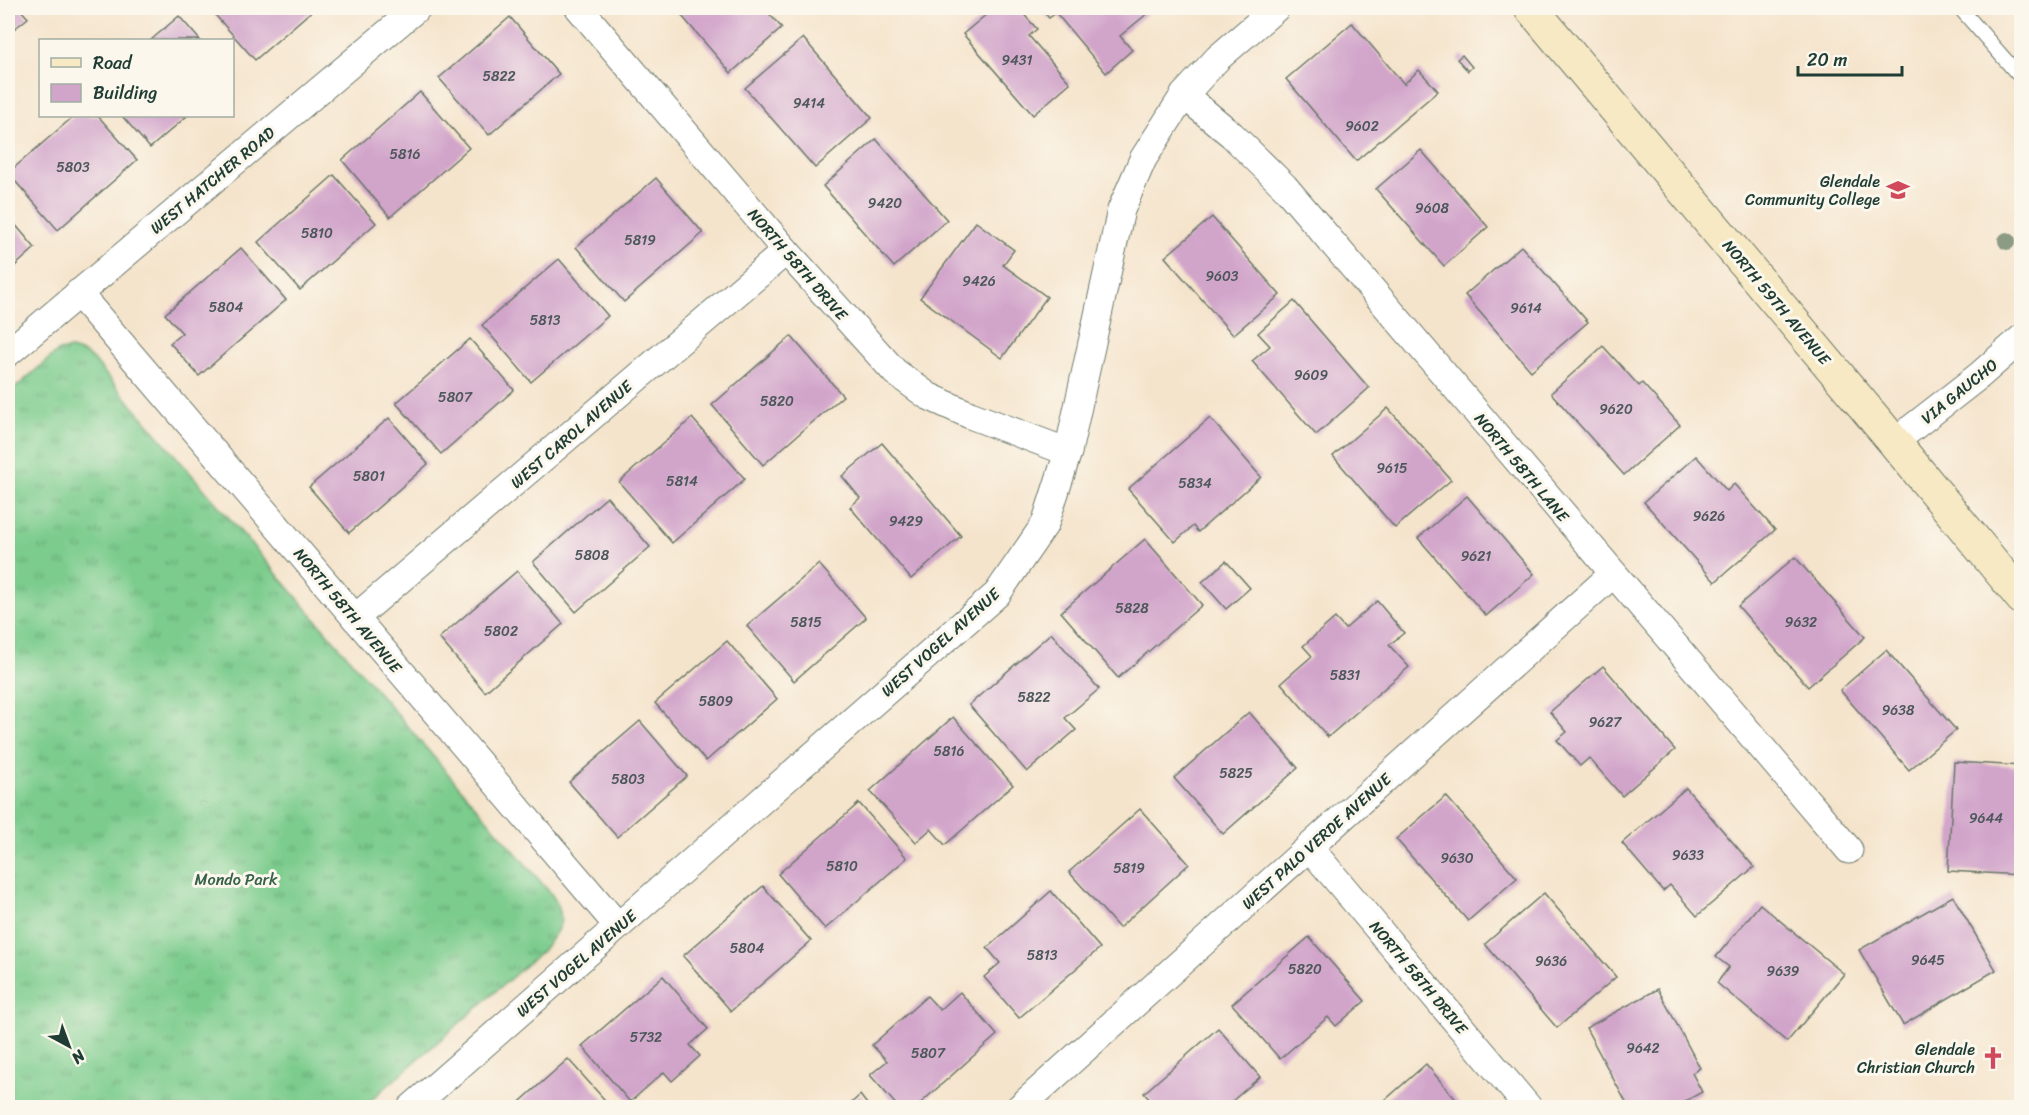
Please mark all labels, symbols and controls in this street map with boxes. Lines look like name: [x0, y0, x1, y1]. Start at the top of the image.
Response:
legend: [39, 39, 234, 117]
scale bar: [1798, 39, 1902, 77]
text: 20 m: [1807, 44, 1847, 76]
text: Road: [93, 47, 133, 79]
house number: 9431: [1001, 48, 1033, 73]
house number: 5822: [482, 64, 516, 89]
text: Building: [93, 77, 157, 109]
house number: 9414: [793, 91, 825, 116]
house number: 9602: [1345, 114, 1379, 139]
street label: WEST HATCHER ROAD: [143, 119, 282, 242]
house number: 5816: [390, 142, 421, 167]
house number: 5803: [56, 155, 90, 180]
place label: Glendale Community College: [1745, 167, 1880, 214]
school or university icon: Glendale Community College: [1885, 177, 1911, 203]
house number: 9420: [868, 191, 902, 216]
house number: 9608: [1415, 196, 1449, 221]
street label: NORTH 58TH DRIVE: [740, 201, 856, 328]
house number: 5810: [301, 221, 333, 246]
house number: 5819: [624, 228, 656, 253]
street label: NORTH 59TH AVENUE: [1715, 233, 1839, 373]
house number: 9603: [1205, 264, 1239, 289]
house number: 9426: [962, 269, 996, 294]
house number: 5804: [209, 295, 244, 320]
house number: 9614: [1510, 296, 1542, 321]
house number: 5813: [530, 308, 561, 333]
street label: VIA GAUCHO: [1914, 351, 2004, 432]
house number: 9609: [1294, 363, 1328, 388]
street label: WEST CAROL AVENUE: [504, 372, 640, 496]
house number: 5807: [438, 385, 473, 410]
house number: 5820: [760, 389, 794, 414]
house number: 9620: [1599, 397, 1633, 422]
street label: NORTH 58TH LANE: [1467, 406, 1577, 530]
house number: 9615: [1376, 456, 1408, 481]
house number: 5801: [353, 464, 385, 489]
house number: 5814: [666, 469, 698, 494]
house number: 5834: [1178, 471, 1212, 496]
house number: 9626: [1693, 504, 1725, 529]
house number: 9429: [889, 509, 923, 534]
street label: NORTH 58TH AVENUE: [286, 541, 410, 681]
house number: 5808: [575, 543, 610, 568]
house number: 9621: [1461, 544, 1491, 569]
street label: WEST VOGEL AVENUE: [874, 580, 1008, 704]
house number: 5828: [1115, 596, 1149, 621]
house number: 5815: [790, 610, 822, 635]
house number: 9632: [1785, 610, 1817, 635]
house number: 5802: [484, 619, 518, 644]
house number: 5831: [1330, 663, 1360, 688]
house number: 5822: [1017, 685, 1051, 710]
house number: 5809: [699, 689, 734, 714]
house number: 9638: [1882, 698, 1915, 723]
house number: 9627: [1589, 710, 1622, 735]
house number: 5816: [934, 739, 965, 764]
house number: 5825: [1219, 761, 1253, 786]
street label: WEST PALO VERDE AVENUE: [1235, 765, 1399, 917]
house number: 5803: [611, 767, 645, 792]
house number: 9644: [1969, 806, 2003, 831]
house number: 9633: [1672, 843, 1704, 868]
house number: 9630: [1440, 846, 1474, 871]
house number: 5810: [826, 854, 858, 879]
house number: 5819: [1113, 856, 1145, 881]
park label: Mondo Park: [194, 865, 278, 894]
street label: WEST VOGEL AVENUE: [509, 902, 644, 1024]
street label: NORTH 58TH DRIVE: [1362, 914, 1476, 1042]
house number: 5804: [730, 936, 765, 961]
house number: 5813: [1027, 943, 1058, 968]
house number: 9645: [1911, 948, 1945, 973]
house number: 9636: [1535, 949, 1567, 974]
house number: 5820: [1288, 957, 1322, 982]
house number: 9639: [1767, 959, 1800, 984]
north arrow: [39, 1016, 99, 1076]
house number: 5732: [630, 1025, 662, 1050]
place label: Glendale Christian Church: [1857, 1035, 1975, 1082]
house number: 9642: [1626, 1036, 1660, 1061]
house number: 5807: [911, 1041, 946, 1066]
text: N: [64, 1042, 93, 1072]
church icon: Glendale Christian Church: [1980, 1045, 2006, 1071]

